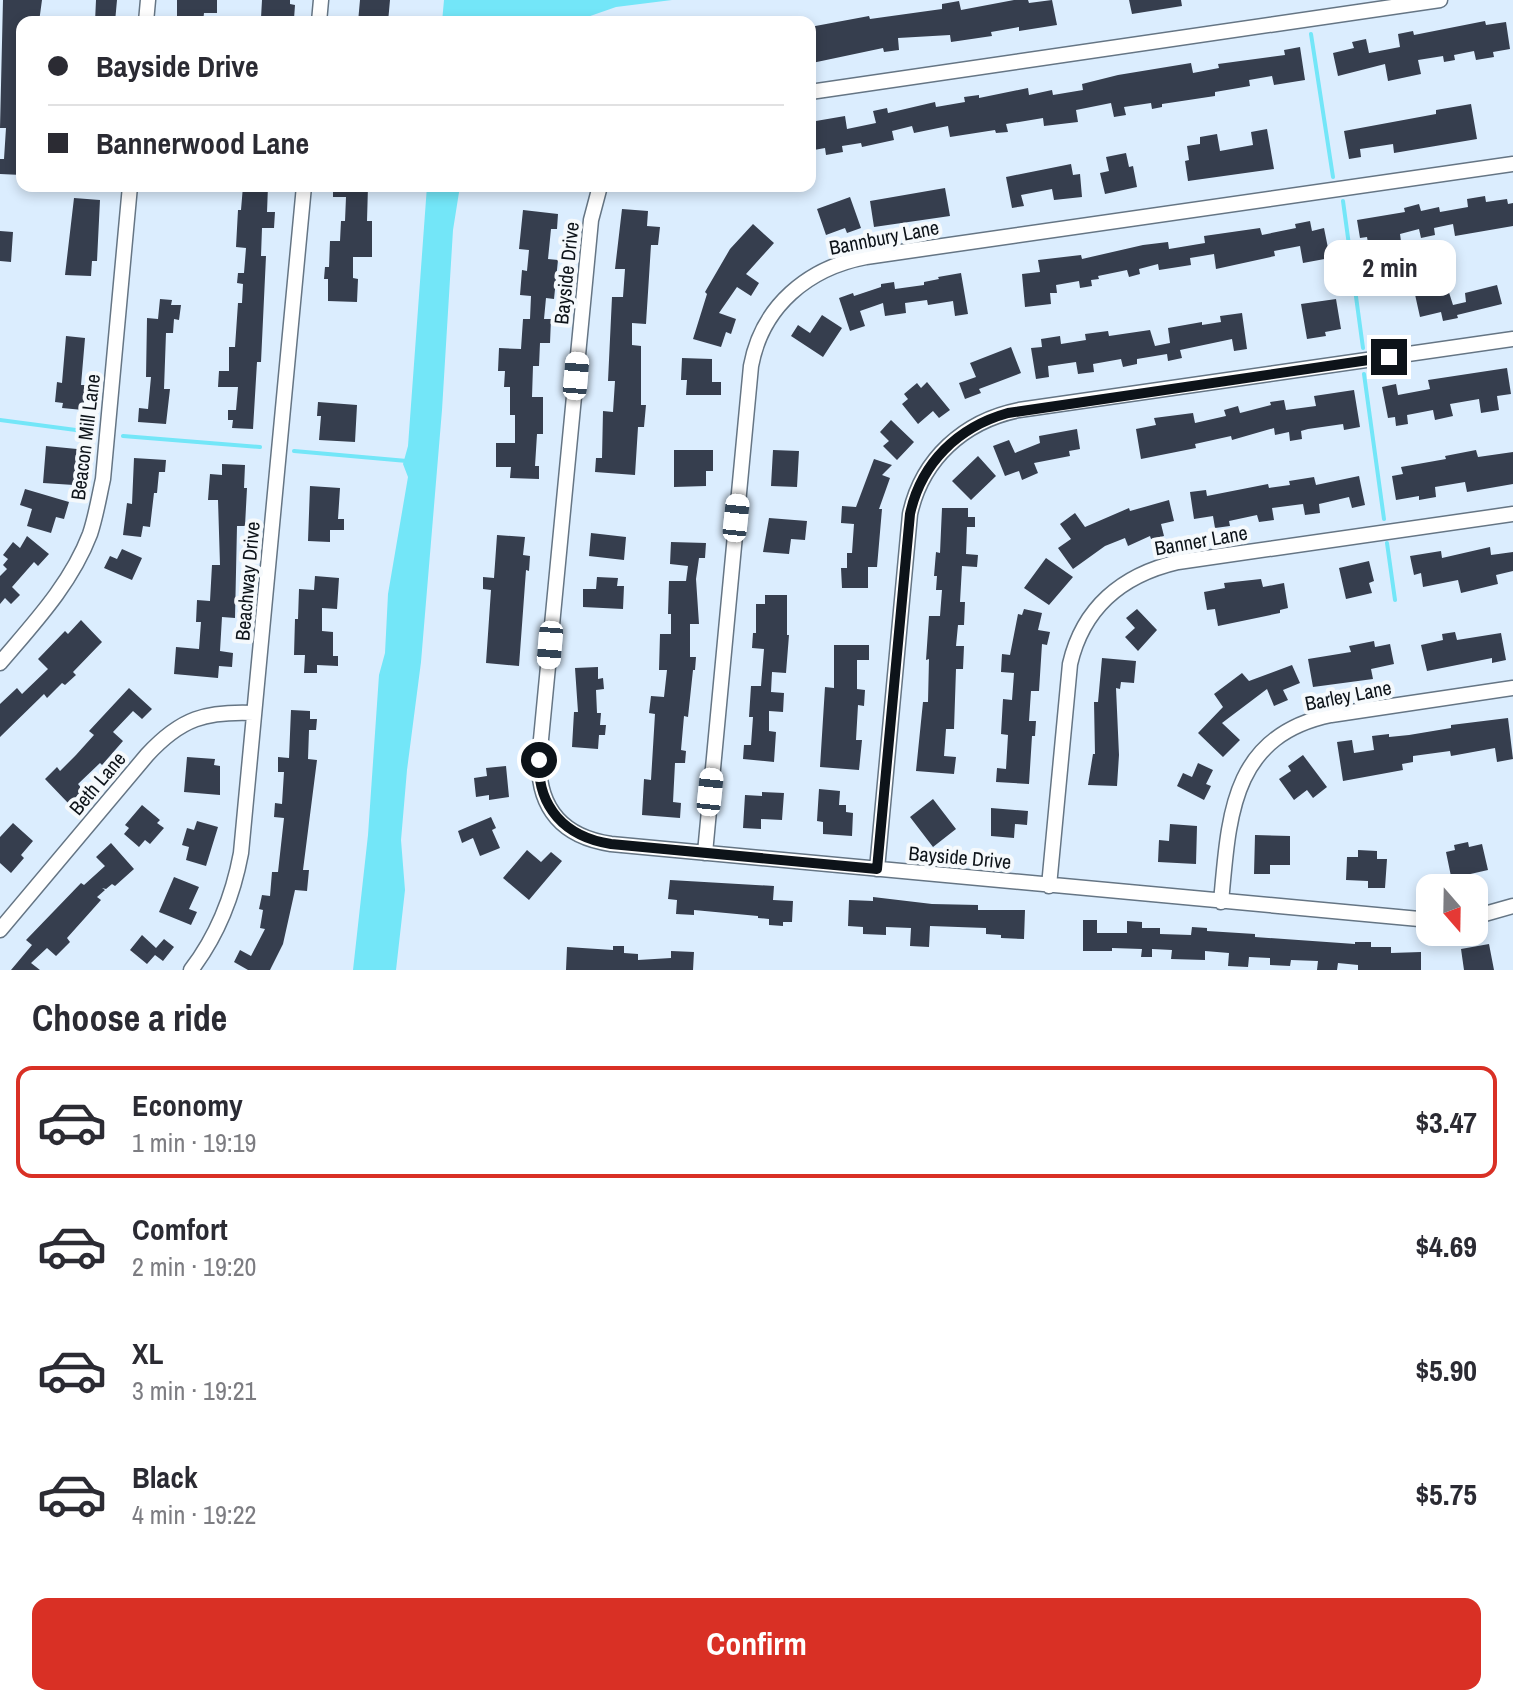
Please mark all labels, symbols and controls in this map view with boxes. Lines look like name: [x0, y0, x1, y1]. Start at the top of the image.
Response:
text: Bayside Drive: [96, 46, 259, 86]
text: Bannerwood Lane: [96, 123, 309, 163]
street label: Bannbury Lane: [827, 213, 941, 261]
street label: Bayside Drive: [547, 220, 585, 326]
callout: 2 min: [1323, 241, 1455, 297]
text: 2 min: [1362, 250, 1418, 285]
route end: [1371, 339, 1407, 375]
car: [562, 351, 590, 401]
street label: Beacon Mill Lane: [64, 372, 106, 502]
car: [722, 493, 750, 543]
street label: Banner Lane: [1152, 519, 1250, 561]
street label: Beachway Drive: [228, 520, 266, 642]
car: [536, 620, 564, 670]
street label: Barley Lane: [1302, 673, 1394, 717]
route start: [521, 742, 557, 778]
street label: Beth Lane: [63, 746, 131, 820]
car: [696, 767, 724, 817]
street label: Bayside Drive: [908, 839, 1012, 875]
north arrow: [1416, 874, 1488, 946]
map controls: [1416, 874, 1488, 946]
text: Choose a ride: [32, 994, 227, 1042]
text: Economy: [132, 1085, 243, 1125]
icon: car: [36, 1086, 108, 1158]
text: $3.47: [1415, 1102, 1477, 1142]
text: 1 min · 19:19: [132, 1125, 256, 1160]
text: Comfort: [132, 1209, 228, 1249]
icon: car: [36, 1210, 108, 1282]
text: $4.69: [1415, 1226, 1477, 1266]
text: 2 min · 19:20: [132, 1249, 256, 1284]
text: XL: [132, 1333, 163, 1373]
icon: car: [36, 1334, 108, 1406]
text: $5.90: [1415, 1350, 1477, 1390]
text: 3 min · 19:21: [132, 1373, 256, 1408]
text: Black: [132, 1457, 198, 1497]
icon: car: [36, 1458, 108, 1530]
text: $5.75: [1415, 1474, 1477, 1514]
text: 4 min · 19:22: [132, 1497, 256, 1532]
button: Confirm: [32, 1598, 1481, 1690]

